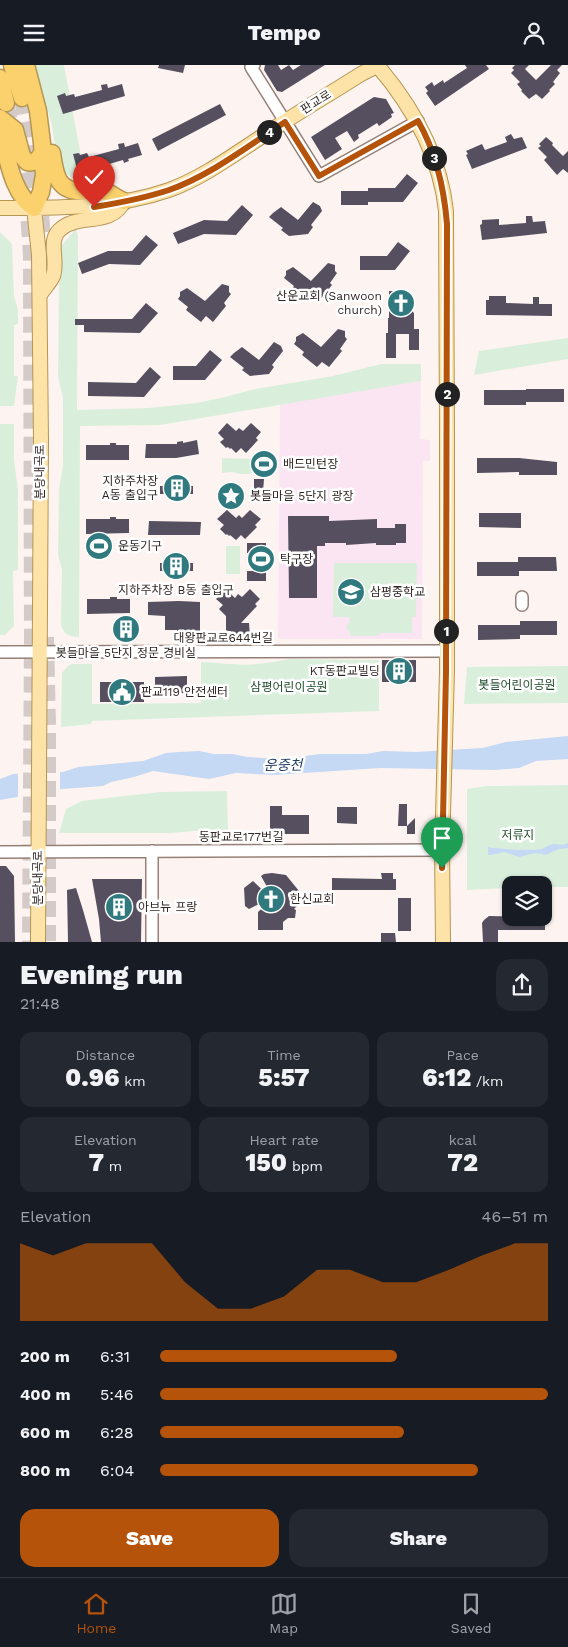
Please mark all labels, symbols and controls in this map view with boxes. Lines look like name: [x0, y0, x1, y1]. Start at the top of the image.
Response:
icon: menu: [20, 19, 48, 47]
icon: person: [520, 19, 548, 47]
text: Tempo: [247, 20, 321, 45]
street label: 판교로: [298, 87, 334, 117]
pin: 4: [256, 119, 282, 145]
text: 4: [265, 124, 274, 140]
pin: 3: [422, 145, 446, 171]
text: 3: [430, 150, 439, 166]
pin: [73, 156, 115, 207]
icon: check: [80, 163, 108, 191]
church icon: 산운교회 (Sanwoon church): [386, 288, 416, 318]
place label: 산운교회 (Sanwoon church): [276, 289, 382, 317]
pin: 2: [434, 381, 460, 407]
text: 2: [443, 386, 452, 402]
street label: 분당내곡로: [33, 444, 47, 500]
sports icon: 배드민턴장: [249, 449, 279, 479]
place label: 배드민턴장: [283, 457, 338, 471]
building icon: 지하주차장 A동 출입구: [162, 473, 192, 503]
place label: 지하주차장 A동 출입구: [102, 474, 158, 502]
place icon: 봇들마을 5단지 광장: [216, 481, 246, 511]
place label: 봇들마을 5단지 광장: [250, 489, 354, 503]
sports icon: 운동기구: [84, 531, 114, 561]
place label: 운동기구: [118, 539, 162, 553]
sports icon: 탁구장: [246, 544, 276, 574]
building icon: 지하주차장 B동 출입구: [161, 551, 191, 581]
place label: 탁구장: [280, 552, 313, 566]
school or university icon: 삼평중학교: [336, 577, 366, 607]
place label: 지하주차장 B동 출입구: [118, 583, 234, 597]
place label: 삼평중학교: [370, 585, 425, 599]
building icon: 봇들마을 5단지 정문 경비실: [111, 614, 141, 644]
pin: 1: [434, 619, 458, 643]
text: 1: [443, 623, 450, 639]
street label: 대왕판교로644번길: [173, 631, 273, 645]
place label: 봇들마을 5단지 정문 경비실: [56, 646, 196, 660]
building icon: KT동판교빌딩: [384, 656, 414, 686]
place label: KT동판교빌딩: [310, 664, 380, 678]
public building icon: 판교119 안전센터: [107, 677, 137, 707]
park label: 봇들어린이공원: [478, 678, 556, 692]
park label: 삼평어린이공원: [250, 680, 328, 694]
place label: 판교119 안전센터: [141, 685, 228, 699]
water label: 운중천: [264, 757, 304, 773]
pin: [421, 817, 463, 868]
icon: arrive: [428, 824, 456, 852]
park label: 저류지: [501, 828, 535, 842]
street label: 동판교로177번길: [199, 830, 283, 844]
street label: 분당내곡로: [31, 850, 45, 906]
map controls: [502, 876, 552, 926]
button: layers: [502, 876, 552, 926]
church icon: 한신교회: [256, 884, 286, 914]
building icon: 아브뉴 프랑: [104, 892, 134, 922]
place label: 한신교회: [290, 892, 334, 906]
place label: 아브뉴 프랑: [138, 900, 197, 914]
text: Evening run: [20, 958, 183, 991]
button: share: [496, 959, 548, 1011]
text: 21:48: [20, 994, 60, 1013]
text: Distance: [76, 1047, 135, 1063]
text: Time: [267, 1047, 301, 1063]
text: Pace: [446, 1047, 479, 1063]
text: 0.96: [65, 1063, 120, 1092]
text: 5:57: [258, 1063, 310, 1092]
text: 6:12: [422, 1063, 471, 1092]
text: km: [120, 1073, 146, 1089]
text: /km: [471, 1073, 503, 1089]
text: Elevation: [74, 1132, 137, 1148]
text: Heart rate: [249, 1132, 319, 1148]
text: kcal: [449, 1132, 477, 1148]
text: 7: [88, 1148, 104, 1177]
text: 150: [245, 1148, 287, 1177]
text: 72: [447, 1148, 478, 1177]
text: m: [104, 1158, 122, 1174]
text: bpm: [287, 1158, 323, 1174]
text: Elevation: [20, 1207, 91, 1226]
text: 46–51 m: [482, 1207, 548, 1226]
text: 200 m: [20, 1347, 70, 1366]
text: 6:31: [100, 1347, 130, 1366]
text: 400 m: [20, 1385, 71, 1404]
text: 5:46: [100, 1385, 134, 1404]
text: 600 m: [20, 1423, 70, 1442]
text: 6:28: [100, 1423, 134, 1442]
text: 800 m: [20, 1461, 70, 1480]
text: 6:04: [100, 1461, 134, 1480]
button: Save: [20, 1509, 279, 1567]
button: Share: [289, 1509, 548, 1567]
tab: Home: [76, 1590, 116, 1636]
tab: Map: [269, 1590, 298, 1636]
tab: Saved: [451, 1590, 492, 1636]

